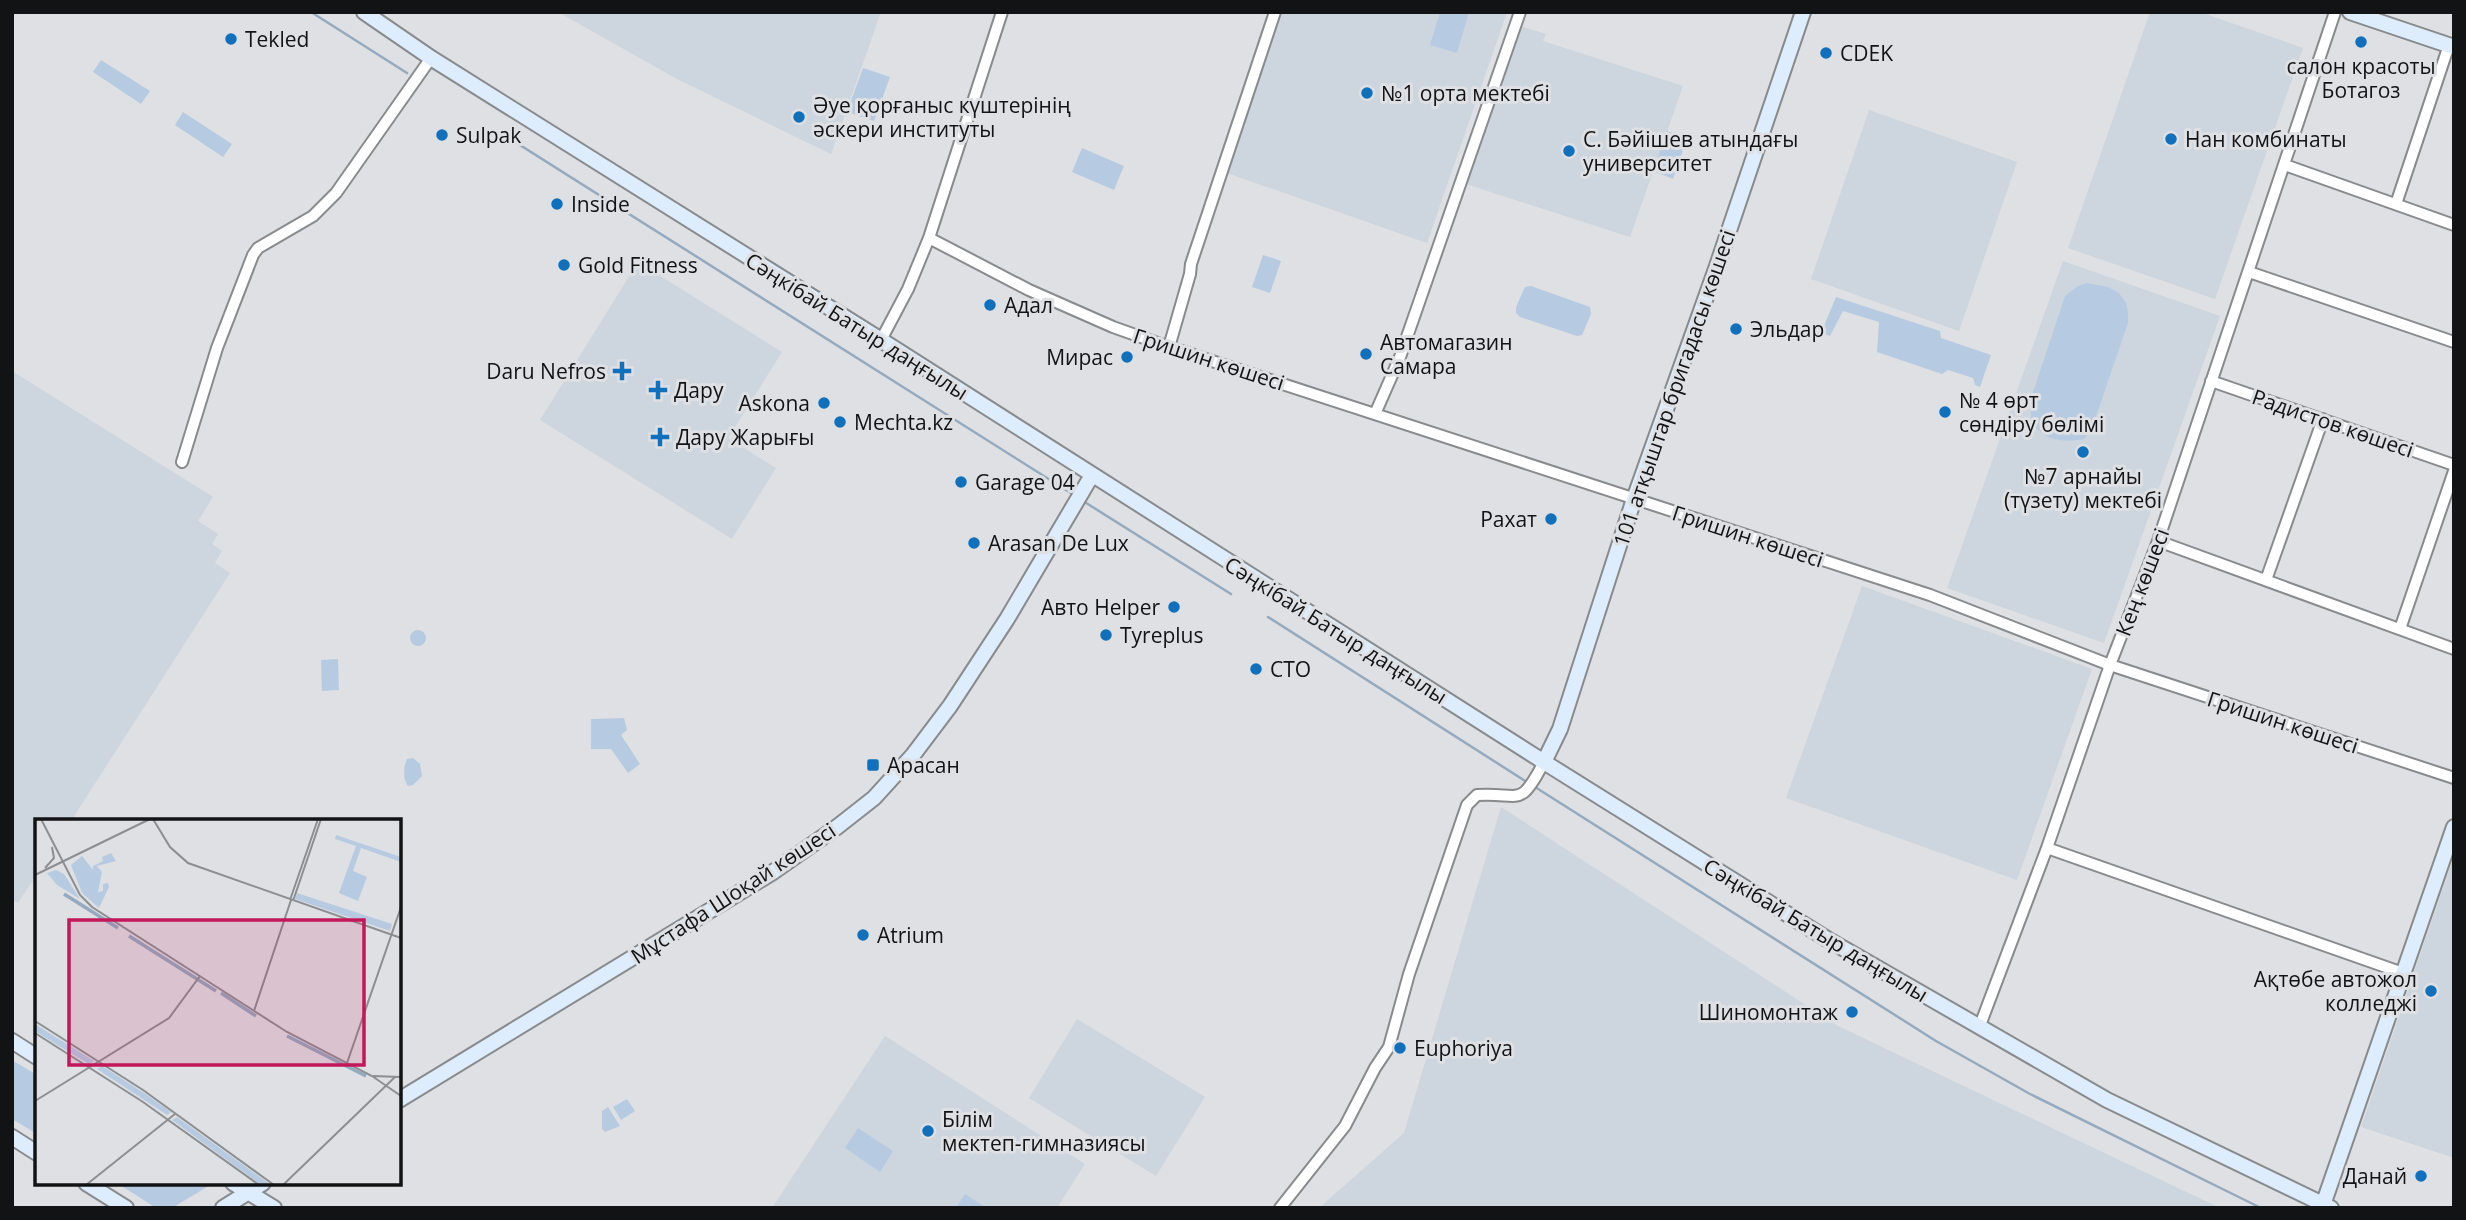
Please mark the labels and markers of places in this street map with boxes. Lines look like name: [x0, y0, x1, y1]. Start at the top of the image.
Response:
place label: Тekled: [245, 25, 309, 53]
marker: Тekled: [223, 31, 239, 47]
marker: салон красоты Ботагоз: [2353, 34, 2369, 50]
place label: CDEK: [1840, 39, 1893, 67]
marker: CDEK: [1818, 45, 1834, 61]
place label: салон красоты Ботагоз: [2286, 52, 2436, 104]
place label: №1 орта мектебі: [1381, 79, 1550, 107]
marker: №1 орта мектебі: [1359, 85, 1375, 101]
place label: Әуе қорғаныс күштерінің әскери институты: [813, 91, 1071, 143]
marker: Әуе қорғаныс күштерінің әскери институты: [791, 109, 807, 125]
place label: Sulpak: [456, 121, 521, 149]
place label: С. Бәйішев атындағы университет: [1583, 125, 1798, 177]
place label: Нан комбинаты: [2185, 125, 2347, 153]
marker: Sulpak: [434, 127, 450, 143]
marker: Нан комбинаты: [2163, 131, 2179, 147]
marker: С. Бәйішев атындағы университет: [1561, 143, 1577, 159]
place label: Inside: [571, 190, 630, 218]
marker: Inside: [549, 196, 565, 212]
place label: Gold Fitness: [578, 251, 698, 279]
marker: Gold Fitness: [556, 257, 572, 273]
place label: Адал: [1004, 291, 1053, 319]
marker: Адал: [982, 297, 998, 313]
place label: Эльдар: [1750, 315, 1824, 343]
marker: Эльдар: [1728, 321, 1744, 337]
place label: Автомагазин Самара: [1380, 328, 1512, 380]
place label: Мирас: [1046, 343, 1113, 371]
marker: Автомагазин Самара: [1358, 346, 1374, 362]
marker: Мирас: [1119, 349, 1135, 365]
place label: Daru Nefros: [486, 357, 606, 385]
marker: Daru Nefros: [612, 361, 632, 381]
place label: Дару: [674, 376, 724, 404]
marker: Дару: [648, 380, 668, 400]
place label: № 4 өрт сөндіру бөлімі: [1959, 386, 2104, 438]
place label: Askona: [738, 389, 810, 417]
marker: Askona: [816, 395, 832, 411]
marker: № 4 өрт сөндіру бөлімі: [1937, 404, 1953, 420]
place label: Mechta.kz: [854, 408, 953, 436]
marker: Mechta.kz: [832, 414, 848, 430]
place label: Дару Жарығы: [676, 423, 814, 451]
marker: Дару Жарығы: [650, 427, 670, 447]
marker: №7 арнайы (түзету) мектебі: [2075, 444, 2091, 460]
place label: №7 арнайы (түзету) мектебі: [2004, 462, 2162, 514]
place label: Garage 04: [975, 468, 1075, 496]
marker: Garage 04: [953, 474, 969, 490]
place label: Рахат: [1480, 505, 1537, 533]
marker: Рахат: [1543, 511, 1559, 527]
place label: Arasan De Lux: [988, 529, 1129, 557]
marker: Arasan De Lux: [966, 535, 982, 551]
place label: Авто Helper: [1041, 593, 1160, 621]
marker: Авто Helper: [1166, 599, 1182, 615]
place label: Tyreplus: [1120, 621, 1204, 649]
marker: Tyreplus: [1098, 627, 1114, 643]
place label: СТО: [1270, 655, 1311, 683]
marker: СТО: [1248, 661, 1264, 677]
place label: Арасан: [887, 751, 960, 779]
marker: Арасан: [865, 757, 881, 773]
place label: Atrium: [877, 921, 944, 949]
marker: Atrium: [855, 927, 871, 943]
place label: Ақтөбе автожол колледжі: [2254, 965, 2417, 1017]
marker: Ақтөбе автожол колледжі: [2423, 983, 2439, 999]
place label: Шиномонтаж: [1699, 998, 1839, 1026]
marker: Шиномонтаж: [1844, 1004, 1860, 1020]
place label: Euphoriya: [1414, 1034, 1513, 1062]
marker: Euphoriya: [1392, 1040, 1408, 1056]
place label: Білім мектеп-гимназиясы: [942, 1105, 1146, 1157]
marker: Білім мектеп-гимназиясы: [920, 1123, 936, 1139]
place label: Данай: [2343, 1162, 2407, 1190]
marker: Данай: [2413, 1168, 2429, 1184]

